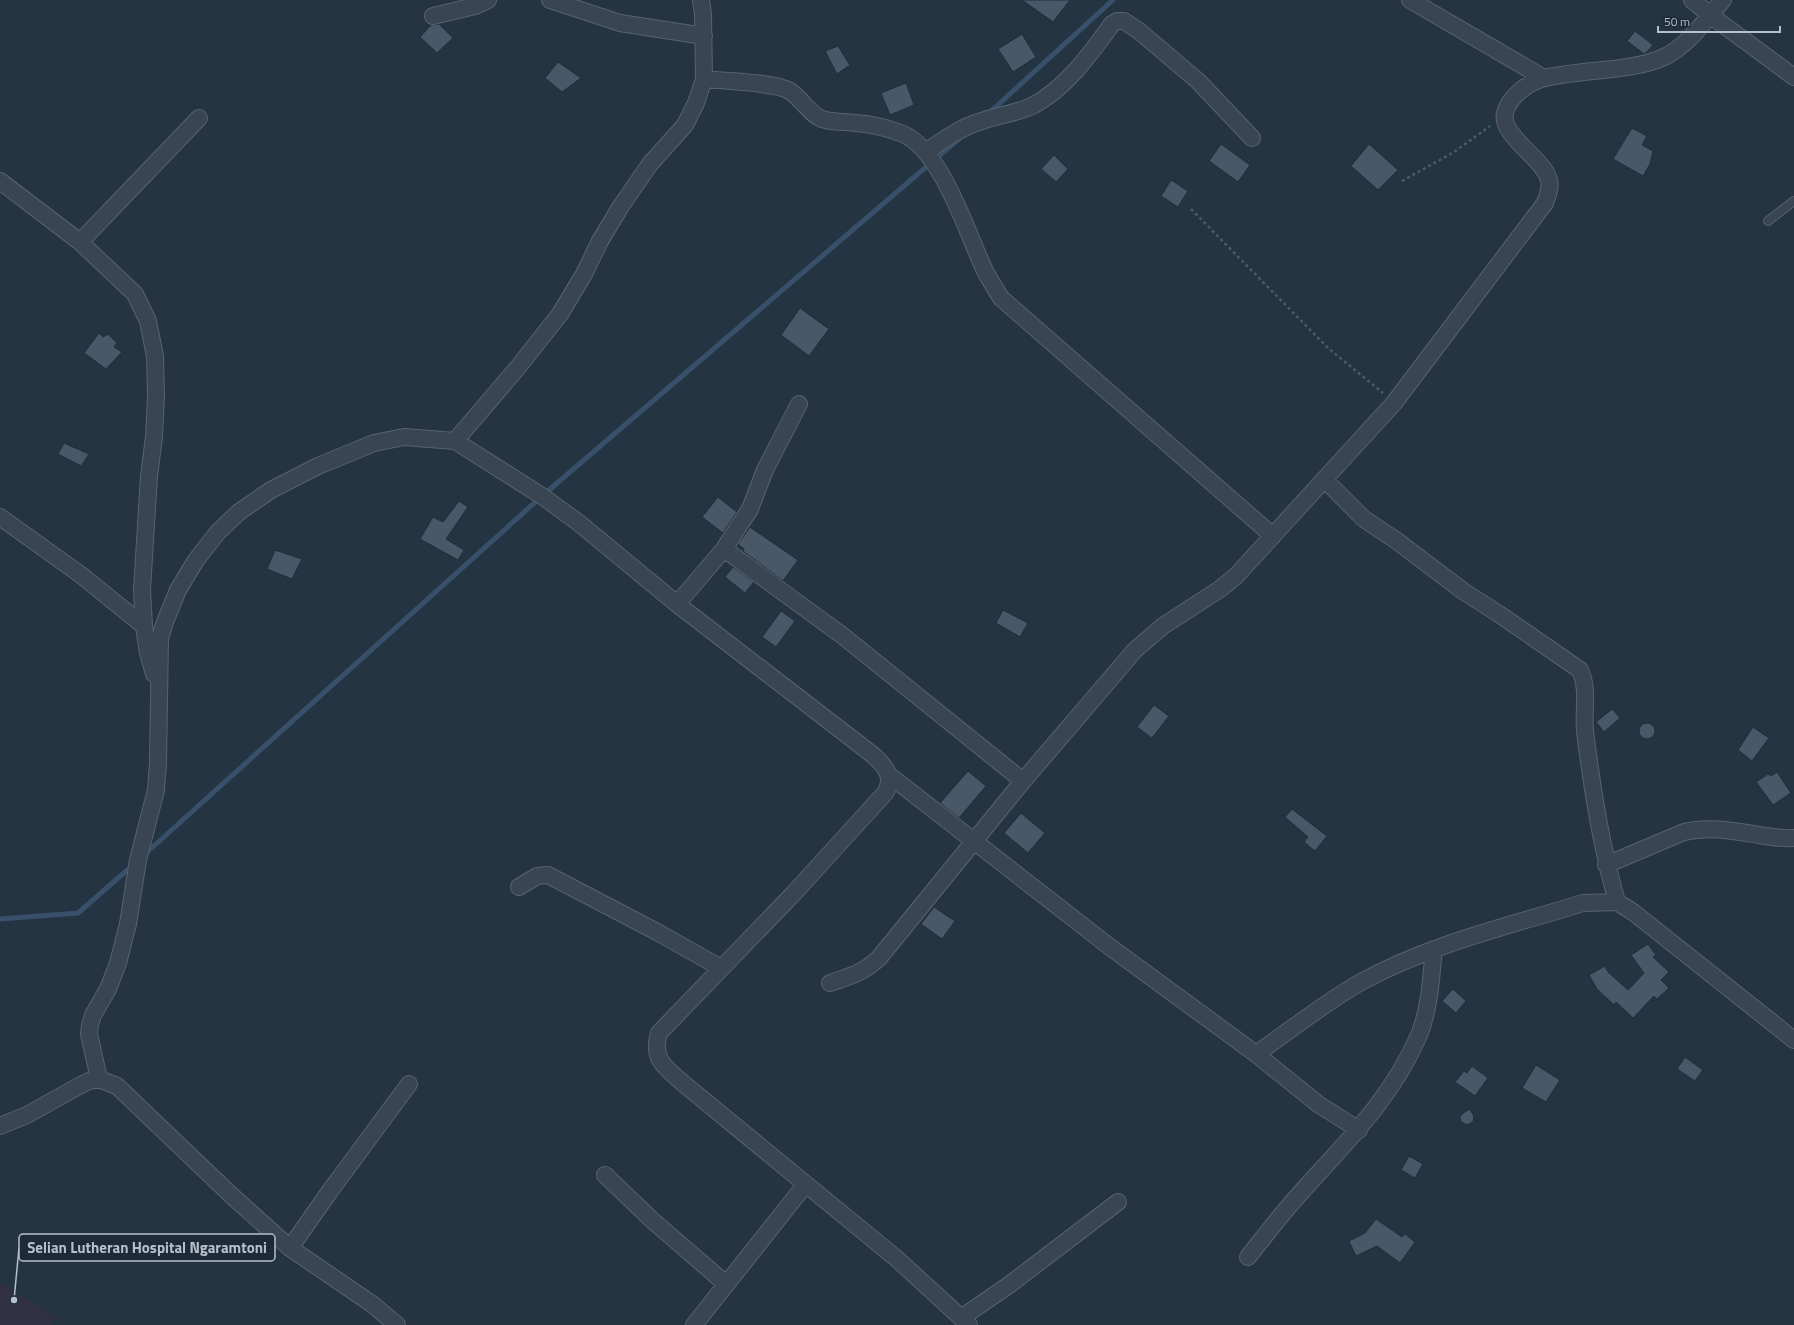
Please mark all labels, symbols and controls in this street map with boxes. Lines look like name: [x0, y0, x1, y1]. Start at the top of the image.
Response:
scale bar: [1658, 8, 1780, 34]
text: 50 m: [1664, 12, 1690, 31]
callout: Selian Lutheran Hospital Ngaramtoni: [19, 1234, 275, 1261]
text: Selian Lutheran Hospital Ngaramtoni: [27, 1236, 267, 1259]

